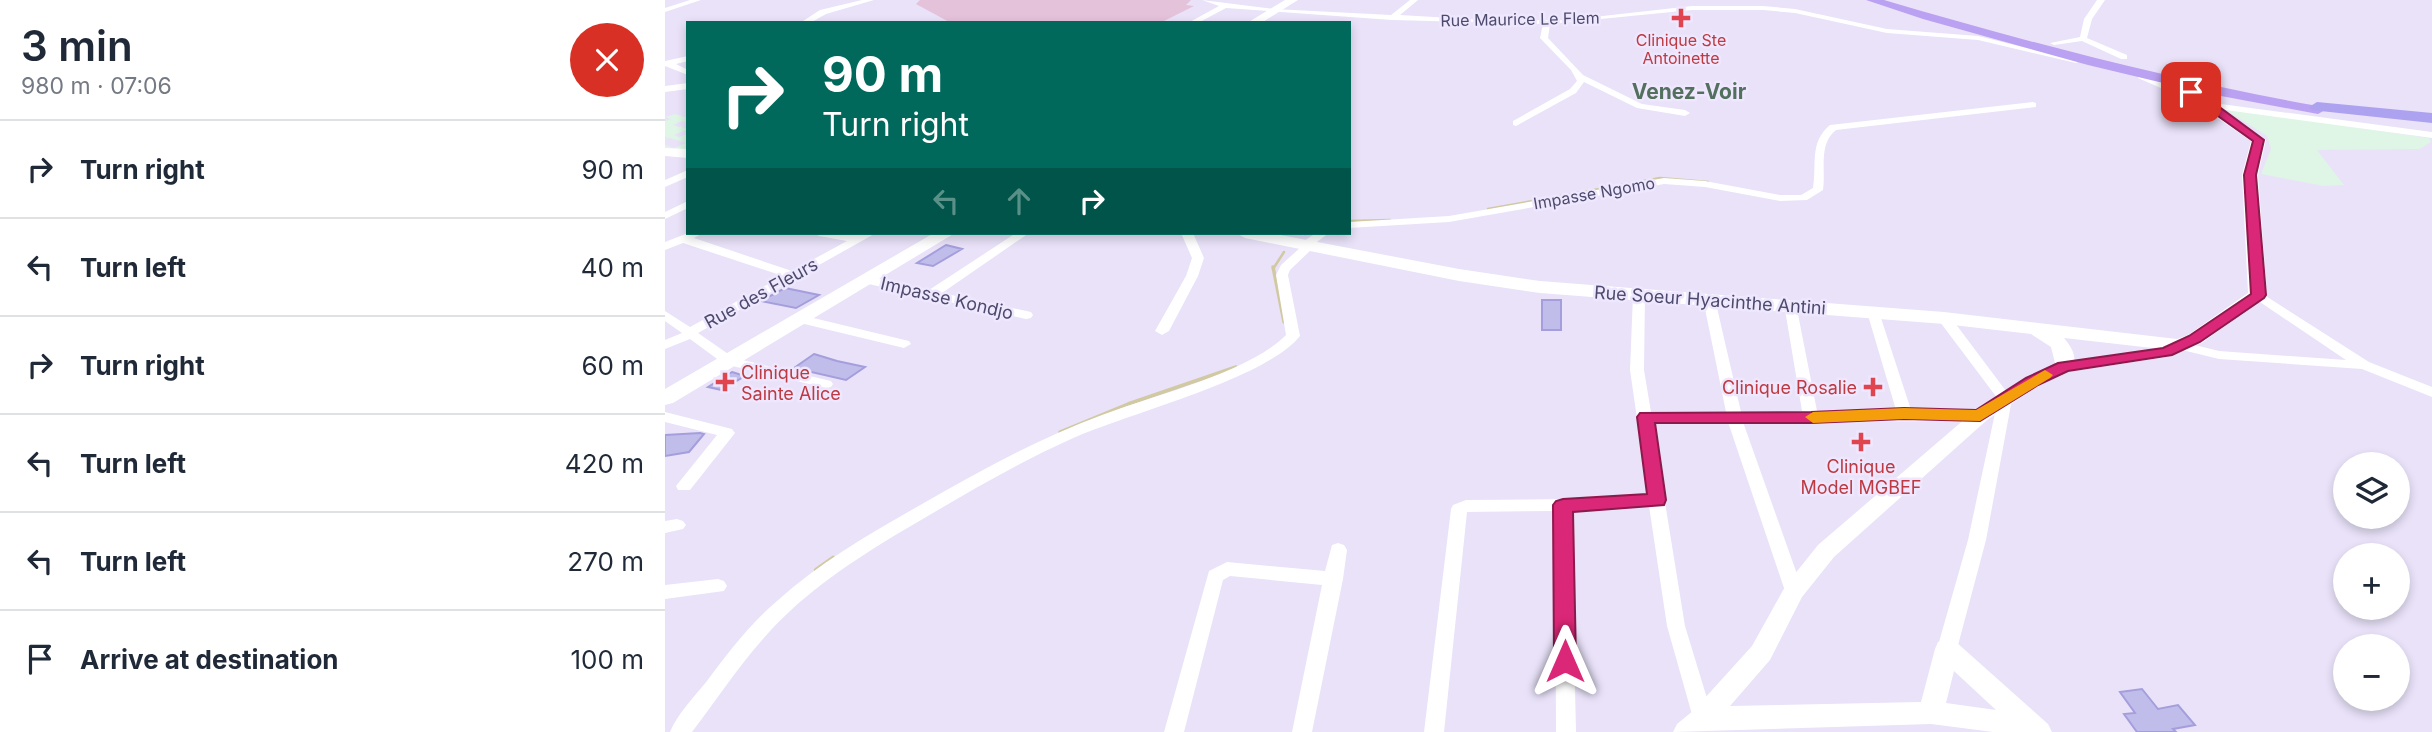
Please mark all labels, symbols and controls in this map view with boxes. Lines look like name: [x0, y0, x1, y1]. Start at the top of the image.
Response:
street label: Rue Maurice Le Flem: [1440, 8, 1600, 30]
marker: Clinique Ste Antoinette: [1671, 8, 1691, 28]
text: 3 min: [21, 20, 133, 71]
button: close: [570, 23, 644, 97]
place label: Clinique Ste Antoinette: [1636, 30, 1726, 68]
text: 90 m: [822, 45, 943, 104]
icon: right: [707, 49, 798, 140]
pin: [2161, 62, 2221, 122]
text: 980 m · 07:06: [21, 72, 172, 100]
icon: arrive: [2172, 73, 2210, 111]
district label: Venez-Voir: [1632, 79, 1747, 104]
text: Turn right: [822, 105, 969, 144]
icon: right: [21, 150, 59, 188]
text: Turn right: [80, 154, 205, 185]
text: 90 m: [581, 154, 644, 185]
street label: Impasse Ngomo: [1532, 172, 1656, 214]
icon: left: [927, 182, 965, 220]
icon: ahead: [1000, 182, 1038, 220]
icon: right: [1073, 182, 1111, 220]
icon: left: [21, 248, 59, 286]
text: Turn left: [80, 252, 186, 283]
text: 40 m: [581, 252, 644, 283]
street label: Rue des Fleurs: [701, 253, 821, 333]
street label: Impasse Kondjo: [879, 273, 1015, 323]
street label: Rue Soeur Hyacinthe Antini: [1593, 281, 1827, 319]
icon: right: [21, 346, 59, 384]
text: Turn right: [80, 350, 205, 381]
text: 60 m: [581, 350, 644, 381]
place label: Clinique Sainte Alice: [741, 362, 841, 404]
marker: Clinique Sainte Alice: [715, 372, 735, 392]
place label: Clinique Rosalie: [1722, 377, 1857, 398]
marker: Clinique Rosalie: [1863, 377, 1883, 397]
marker: Clinique Model MGBEF: [1851, 432, 1871, 452]
icon: left: [21, 444, 59, 482]
text: Turn left: [80, 448, 186, 479]
text: 420 m: [565, 448, 644, 479]
map controls: [2333, 452, 2410, 711]
button: layers: [2333, 452, 2410, 529]
place label: Clinique Model MGBEF: [1801, 456, 1921, 498]
icon: left: [21, 542, 59, 580]
button: +: [2333, 543, 2410, 620]
text: Turn left: [80, 546, 186, 577]
text: 270 m: [567, 546, 644, 577]
position arrow: [1528, 624, 1602, 698]
button: −: [2333, 634, 2410, 711]
icon: arrive: [21, 640, 59, 678]
text: Arrive at destination: [80, 644, 339, 675]
text: 100 m: [571, 644, 644, 675]

